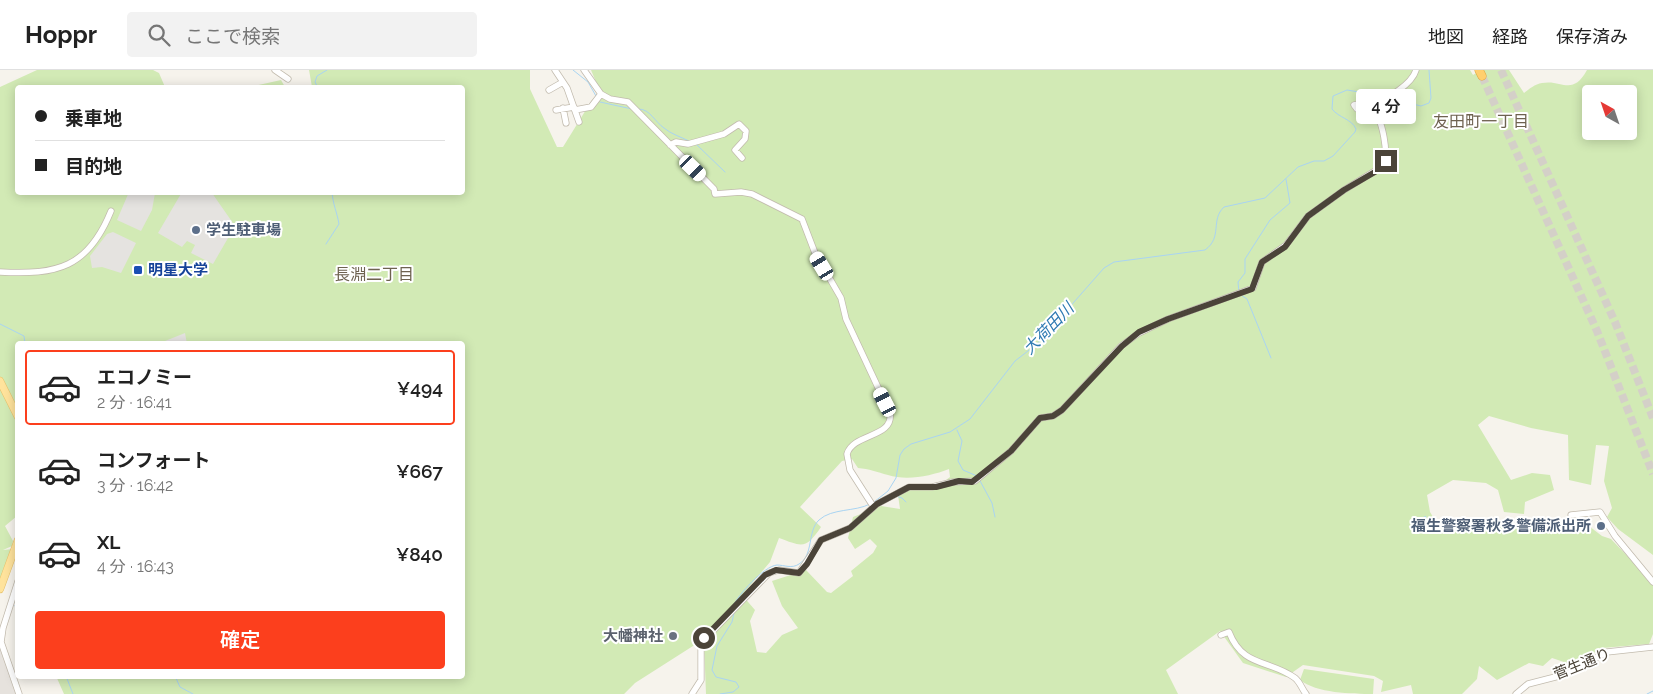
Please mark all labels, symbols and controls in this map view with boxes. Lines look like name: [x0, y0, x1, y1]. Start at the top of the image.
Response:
search box: [127, 12, 477, 57]
text: Hoppr: [25, 20, 97, 49]
icon: search: [145, 21, 173, 49]
text: ここで検索: [185, 25, 280, 47]
text: 地図: [1428, 26, 1464, 47]
text: 経路: [1492, 26, 1528, 47]
text: 保存済み: [1556, 26, 1628, 47]
north arrow: [1582, 85, 1638, 140]
map controls: [1582, 85, 1637, 140]
callout: 4 分: [1356, 88, 1416, 124]
text: 4 分: [1372, 97, 1400, 116]
text: 乗車地: [65, 107, 122, 129]
district label: 友田町一丁目: [1433, 112, 1529, 131]
route end: [1375, 150, 1397, 172]
car: [676, 152, 709, 184]
text: 目的地: [65, 155, 122, 177]
place label: 学生駐車場: [206, 221, 281, 239]
marker: 学生駐車場: [190, 224, 202, 236]
car: [807, 249, 836, 283]
place label: 明星大学: [148, 261, 208, 279]
marker: 明星大学: [132, 264, 144, 276]
district label: 長淵二丁目: [334, 265, 414, 284]
water label: 大荷田川: [1019, 297, 1079, 358]
icon: car: [37, 365, 82, 410]
text: エコノミー: [97, 366, 192, 388]
text: ¥494: [397, 377, 443, 399]
car: [871, 385, 898, 419]
text: 2 分 · 16:41: [97, 393, 172, 412]
icon: car: [37, 448, 82, 493]
text: コンフォート: [97, 449, 210, 471]
text: ¥667: [396, 460, 443, 482]
text: 3 分 · 16:42: [97, 476, 173, 495]
place label: 福生警察署秋多警備派出所: [1410, 517, 1591, 535]
marker: 福生警察署秋多警備派出所: [1595, 520, 1607, 532]
icon: car: [37, 531, 82, 576]
text: XL: [97, 531, 120, 553]
text: ¥840: [396, 543, 443, 565]
text: 4 分 · 16:43: [97, 557, 174, 576]
button: 確定: [35, 611, 445, 669]
place label: 大幡神社: [603, 627, 663, 645]
route start: [693, 627, 715, 649]
marker: 大幡神社: [667, 630, 679, 642]
street label: 菅生通り: [1551, 644, 1613, 684]

